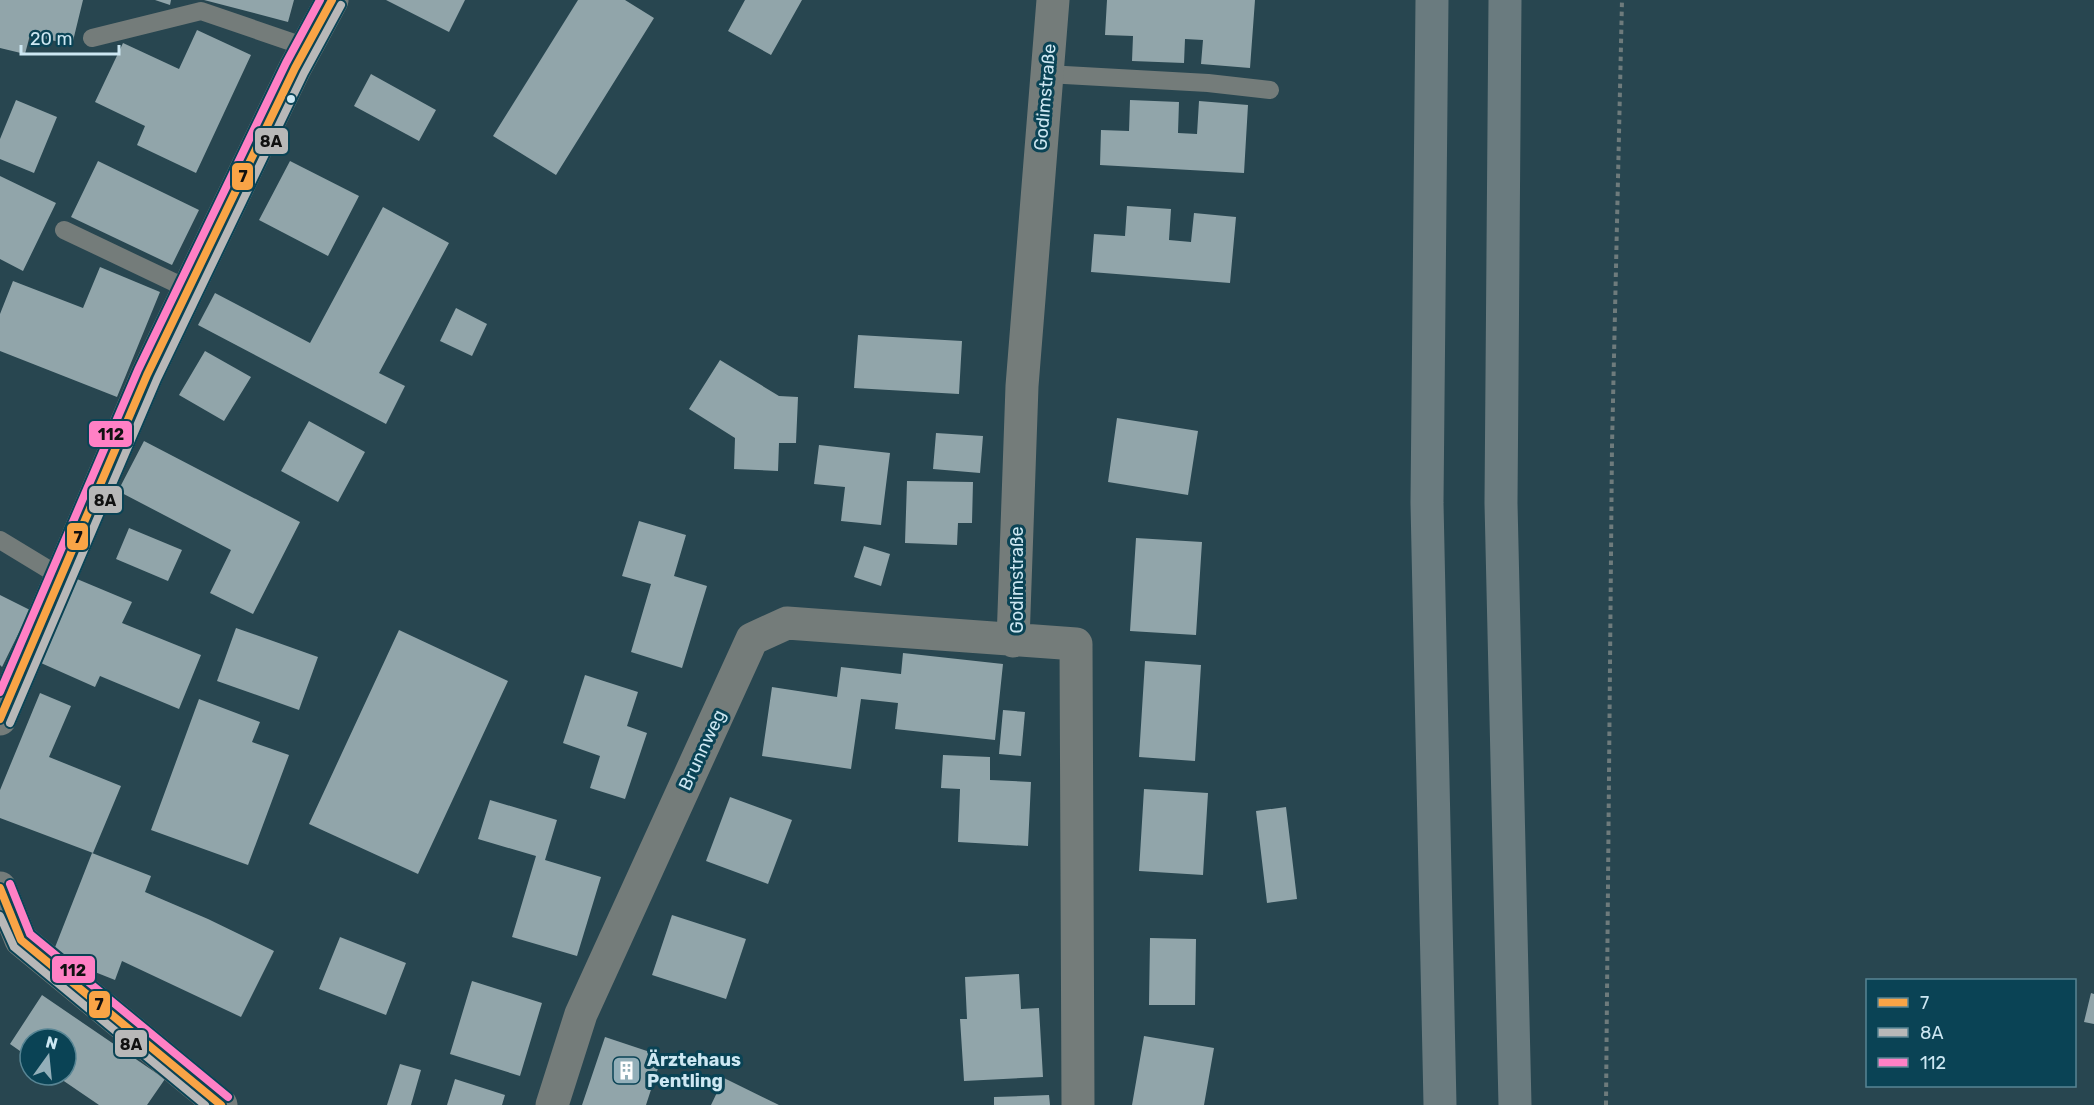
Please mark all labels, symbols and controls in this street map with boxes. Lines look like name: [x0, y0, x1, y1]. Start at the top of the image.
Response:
scale bar: [21, 18, 118, 56]
text: 20 m: [30, 28, 72, 50]
street label: Godimstraße: [1029, 43, 1061, 151]
unlabelled marker: [285, 93, 297, 105]
line badge: 8A: [254, 127, 289, 155]
text: 8A: [260, 132, 283, 151]
line badge: 7: [231, 162, 254, 191]
text: 7: [238, 167, 248, 186]
line badge: 112: [88, 420, 133, 448]
text: 112: [98, 425, 124, 444]
line badge: 8A: [88, 485, 123, 514]
text: 8A: [94, 491, 117, 510]
line badge: 7: [66, 522, 89, 551]
street label: Godimstraße: [1006, 526, 1028, 634]
text: 7: [73, 528, 83, 547]
street label: Brunnweg: [674, 706, 730, 794]
line badge: 112: [51, 955, 96, 984]
text: 112: [60, 961, 86, 980]
legend: [1866, 979, 2076, 1087]
line badge: 7: [88, 990, 111, 1019]
text: 7: [1920, 992, 1929, 1014]
text: 7: [94, 995, 104, 1014]
text: 8A: [1920, 1022, 1944, 1044]
north arrow: [18, 1027, 78, 1087]
line badge: 8A: [114, 1029, 148, 1058]
text: N: [44, 1032, 60, 1054]
text: 8A: [120, 1035, 143, 1054]
place label: Ärztehaus Pentling: [647, 1049, 741, 1092]
text: 112: [1920, 1052, 1946, 1074]
building icon: Ärztehaus Pentling: [610, 1054, 642, 1086]

